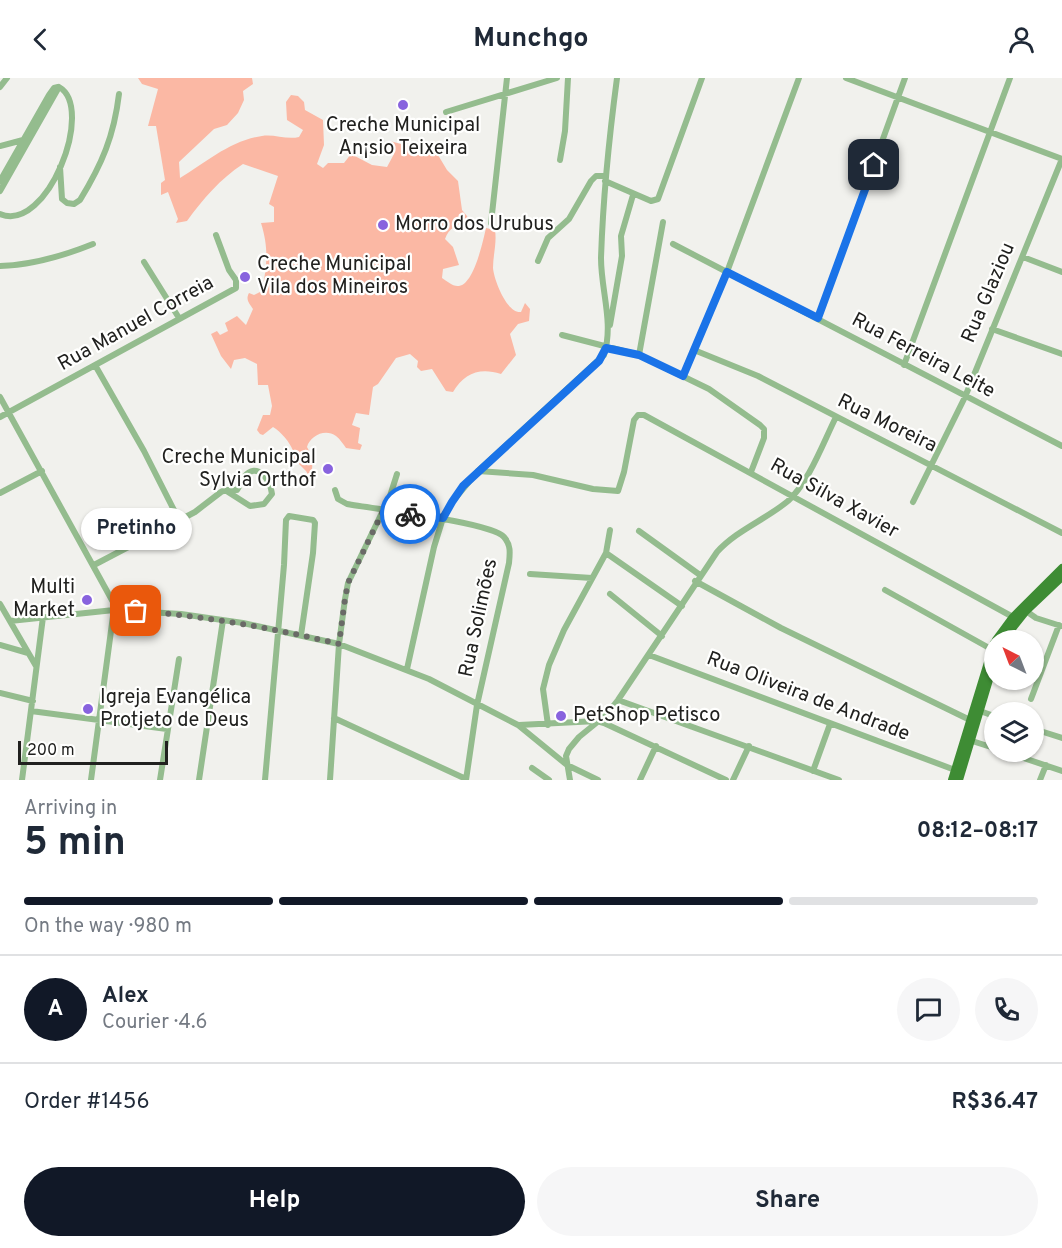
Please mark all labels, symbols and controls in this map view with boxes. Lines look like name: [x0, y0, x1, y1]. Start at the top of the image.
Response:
text: Munchgo: [473, 22, 589, 56]
icon: back: [24, 23, 57, 56]
icon: person: [1005, 23, 1038, 56]
marker: Creche Municipal An¡sio Teixeira: [396, 98, 410, 112]
place label: Creche Municipal An¡sio Teixeira: [326, 113, 480, 162]
pin: [848, 139, 899, 190]
icon: home: [857, 148, 890, 181]
place label: Morro dos Urubus: [395, 212, 554, 238]
marker: Morro dos Urubus: [376, 218, 390, 232]
street label: Rua Glaziou: [956, 239, 1022, 347]
place label: Creche Municipal Vila dos Mineiros: [257, 252, 412, 301]
street label: Rua Manuel Correia: [53, 270, 219, 378]
marker: Creche Municipal Vila dos Mineiros: [238, 270, 252, 284]
street label: Rua Ferreira Leite: [847, 307, 999, 405]
street label: Rua Moreira: [833, 389, 941, 459]
place label: Creche Municipal Sylvia Orthof: [161, 445, 316, 494]
street label: Rua Silva Xavier: [765, 453, 903, 545]
marker: Creche Municipal Sylvia Orthof: [321, 462, 335, 476]
courier: [380, 484, 440, 544]
icon: bike: [394, 498, 427, 531]
callout: Pretinho: [80, 509, 192, 551]
text: Pretinho: [97, 516, 176, 542]
street label: Rua Solimões: [454, 556, 504, 680]
place label: Multi Market: [13, 575, 75, 624]
pin: [110, 585, 161, 636]
marker: Multi Market: [80, 593, 94, 607]
icon: bag: [119, 594, 152, 627]
north arrow: [984, 630, 1044, 690]
map controls: [984, 630, 1044, 762]
street label: Rua Oliveira de Andrade: [703, 646, 913, 748]
place label: Igreja Evangélica Protjeto de Deus: [100, 685, 251, 734]
marker: Igreja Evangélica Protjeto de Deus: [81, 702, 95, 716]
button: layers: [984, 702, 1044, 762]
place label: PetShop Petisco: [573, 703, 720, 729]
marker: PetShop Petisco: [554, 709, 568, 723]
scale bar: [18, 738, 168, 766]
text: 200 m: [27, 741, 75, 761]
text: Arriving in: [24, 796, 117, 822]
text: 08:12–08:17: [917, 818, 1038, 845]
text: 5 min: [24, 820, 126, 869]
text: On the way · 980 m: [24, 914, 192, 940]
button: chat: [897, 978, 960, 1041]
button: phone: [975, 978, 1038, 1041]
text: Alex: [102, 983, 149, 1010]
text: A: [48, 996, 63, 1023]
text: Courier · 4.6: [102, 1010, 207, 1036]
text: Order #1456: [24, 1089, 150, 1116]
text: R$36.47: [952, 1089, 1038, 1116]
button: Help: [24, 1167, 525, 1236]
button: Share: [537, 1167, 1038, 1236]

